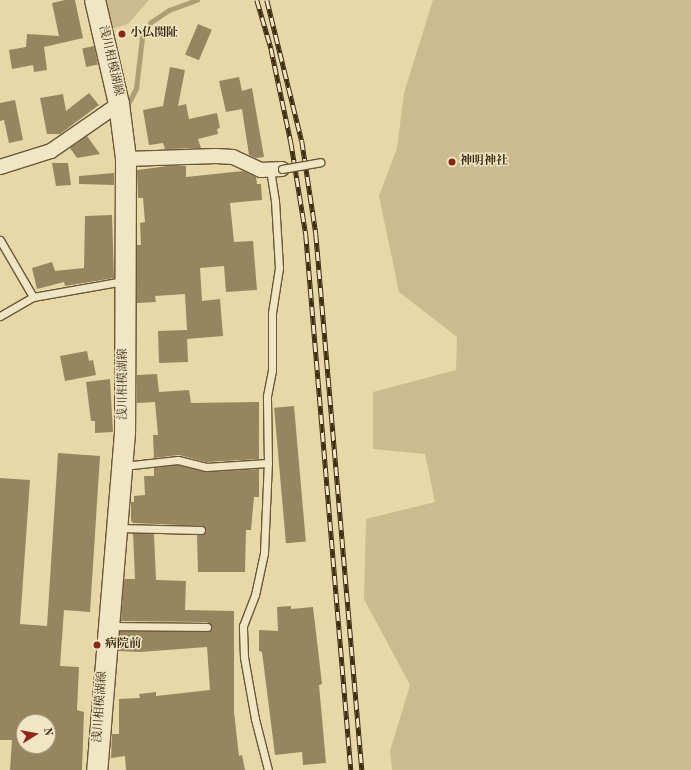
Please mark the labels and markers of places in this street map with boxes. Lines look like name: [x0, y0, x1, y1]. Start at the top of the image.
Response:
place label: 小仏関阯: [130, 27, 178, 41]
marker: 小仏関阯: [117, 29, 127, 39]
place label: 神明神社: [460, 155, 508, 169]
marker: 神明神社: [447, 157, 457, 167]
place label: 病院前: [105, 638, 141, 652]
marker: 病院前: [92, 640, 102, 650]

